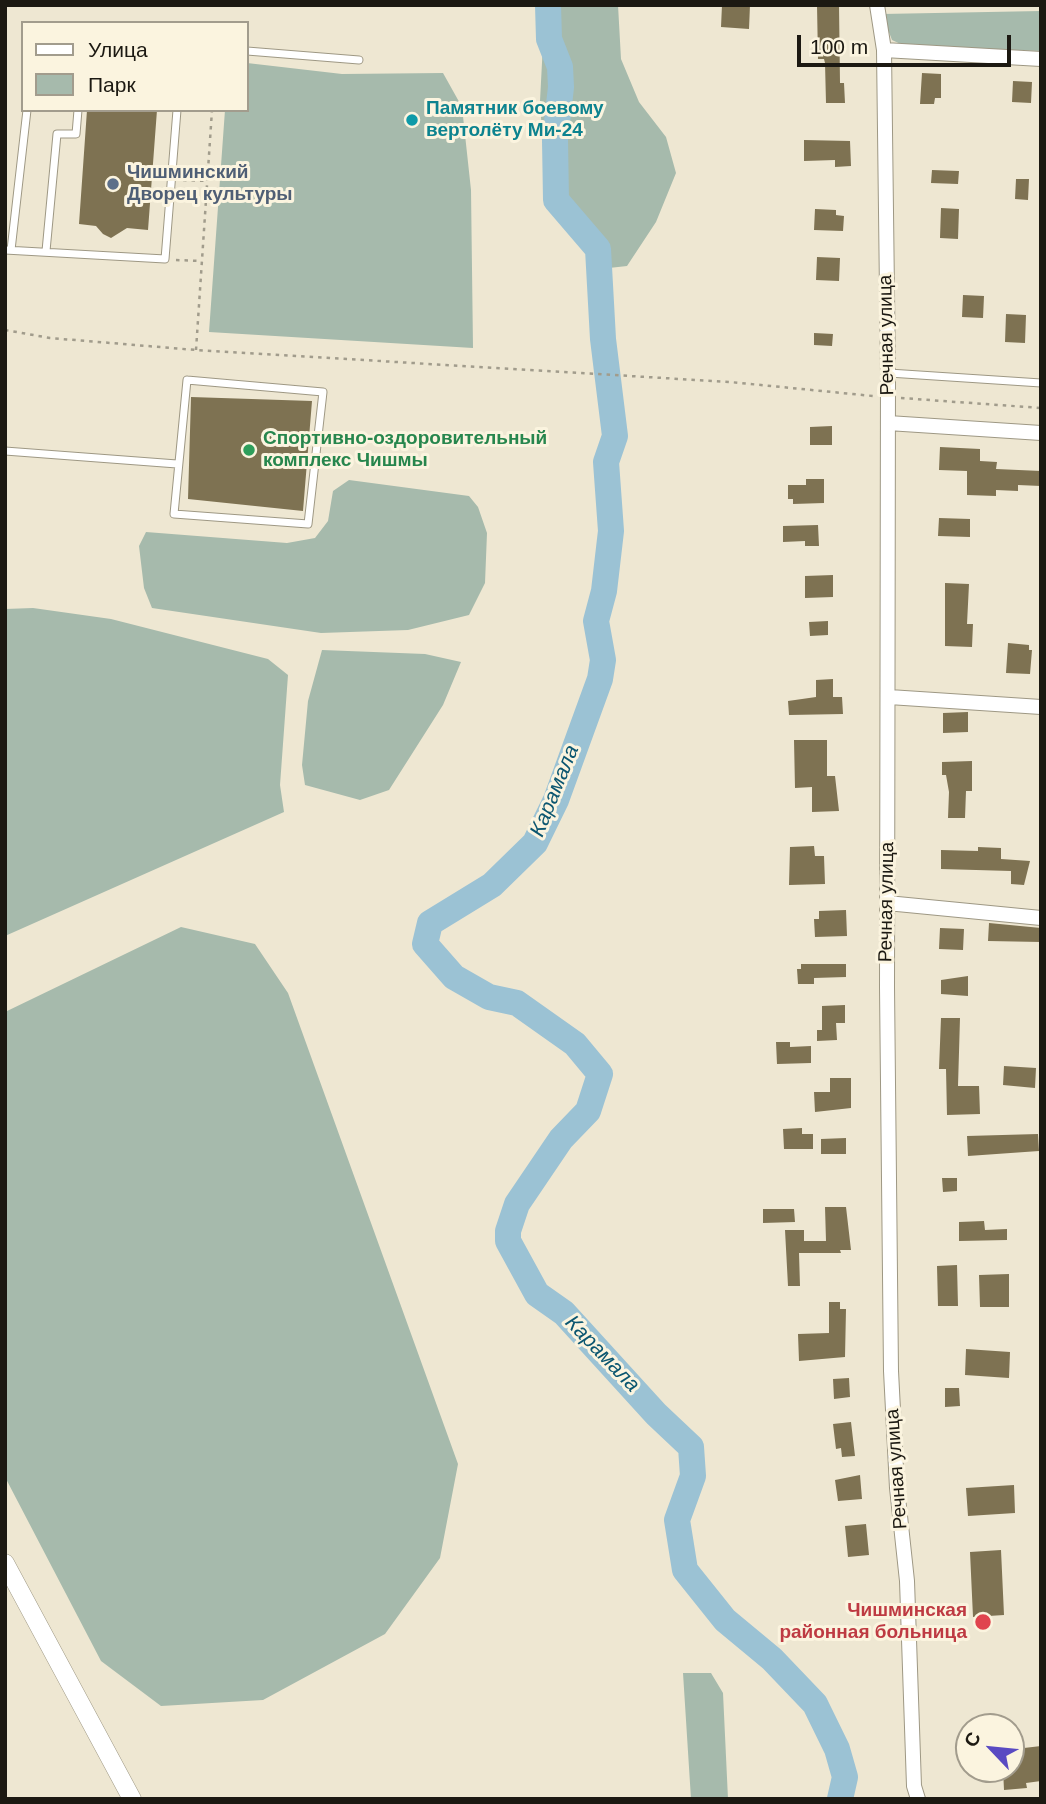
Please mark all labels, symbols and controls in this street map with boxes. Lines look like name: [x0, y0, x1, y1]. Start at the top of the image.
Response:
legend: [21, 21, 248, 112]
scale bar: [801, 21, 1014, 65]
text: 100 m: [810, 35, 868, 58]
text: Улица: [88, 38, 148, 61]
text: Парк: [88, 73, 136, 96]
place label: Памятник боевому вертолёту Ми-24: [426, 98, 604, 142]
marker: Памятник боевому вертолёту Ми-24: [404, 112, 420, 128]
place label: Чишминский Дворец культуры: [127, 162, 293, 206]
marker: Чишминский Дворец культуры: [105, 176, 121, 192]
street label: Речная улица: [875, 275, 899, 395]
place label: Спортивно-оздоровительный комплекс Чишмы: [263, 428, 547, 472]
marker: Спортивно-оздоровительный комплекс Чишмы: [241, 442, 257, 458]
water label: Карамала: [525, 741, 585, 841]
street label: Речная улица: [875, 842, 899, 962]
water label: Карамала: [559, 1310, 645, 1398]
street label: Речная улица: [881, 1408, 913, 1530]
place label: Чишминская районная больница: [779, 1600, 967, 1644]
marker: Чишминская районная больница: [973, 1612, 993, 1632]
north arrow: [955, 1713, 1025, 1783]
text: С: [960, 1729, 985, 1750]

